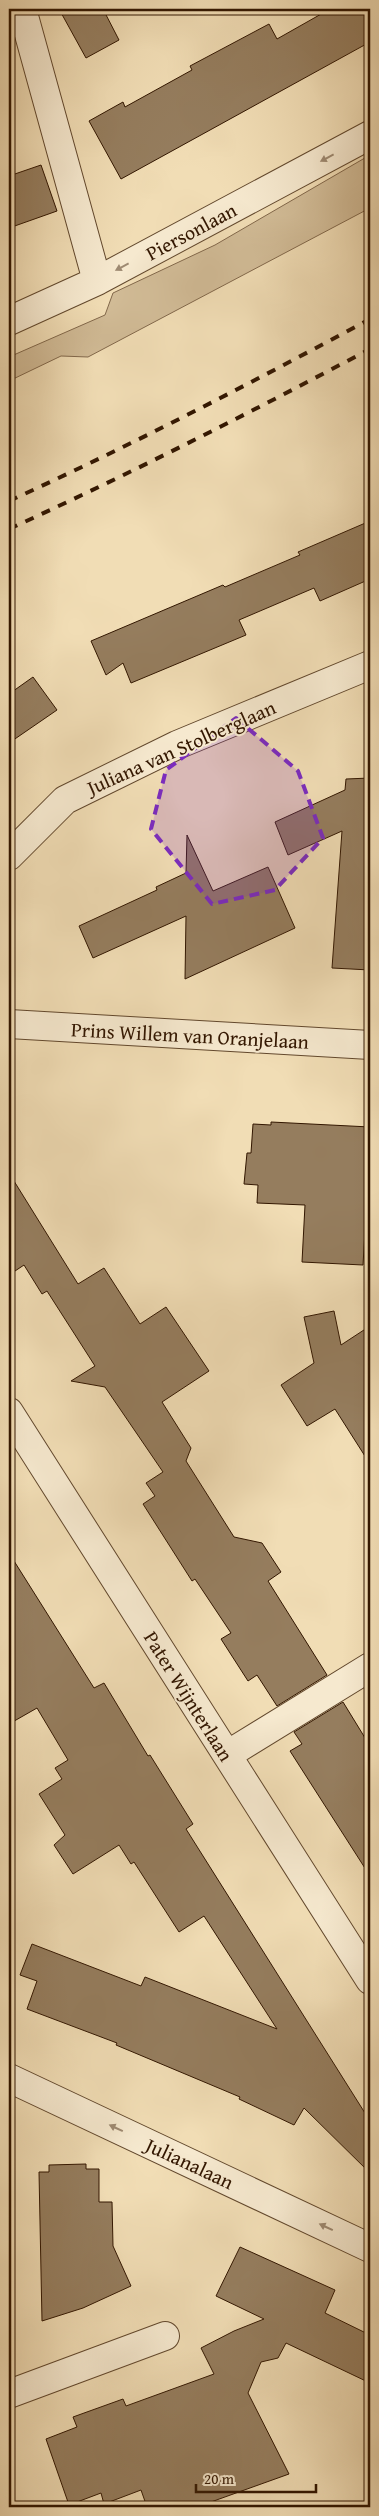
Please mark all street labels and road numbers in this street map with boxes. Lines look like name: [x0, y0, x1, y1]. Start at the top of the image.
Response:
street label: Piersonlaan: [140, 195, 242, 267]
street label: Juliana van Stolberglaan: [79, 692, 280, 803]
street label: Prins Willem van Oranjelaan: [70, 1014, 310, 1056]
street label: Pater Wijnterlaan: [137, 1625, 241, 1767]
street label: Julianalaan: [138, 2129, 239, 2196]

